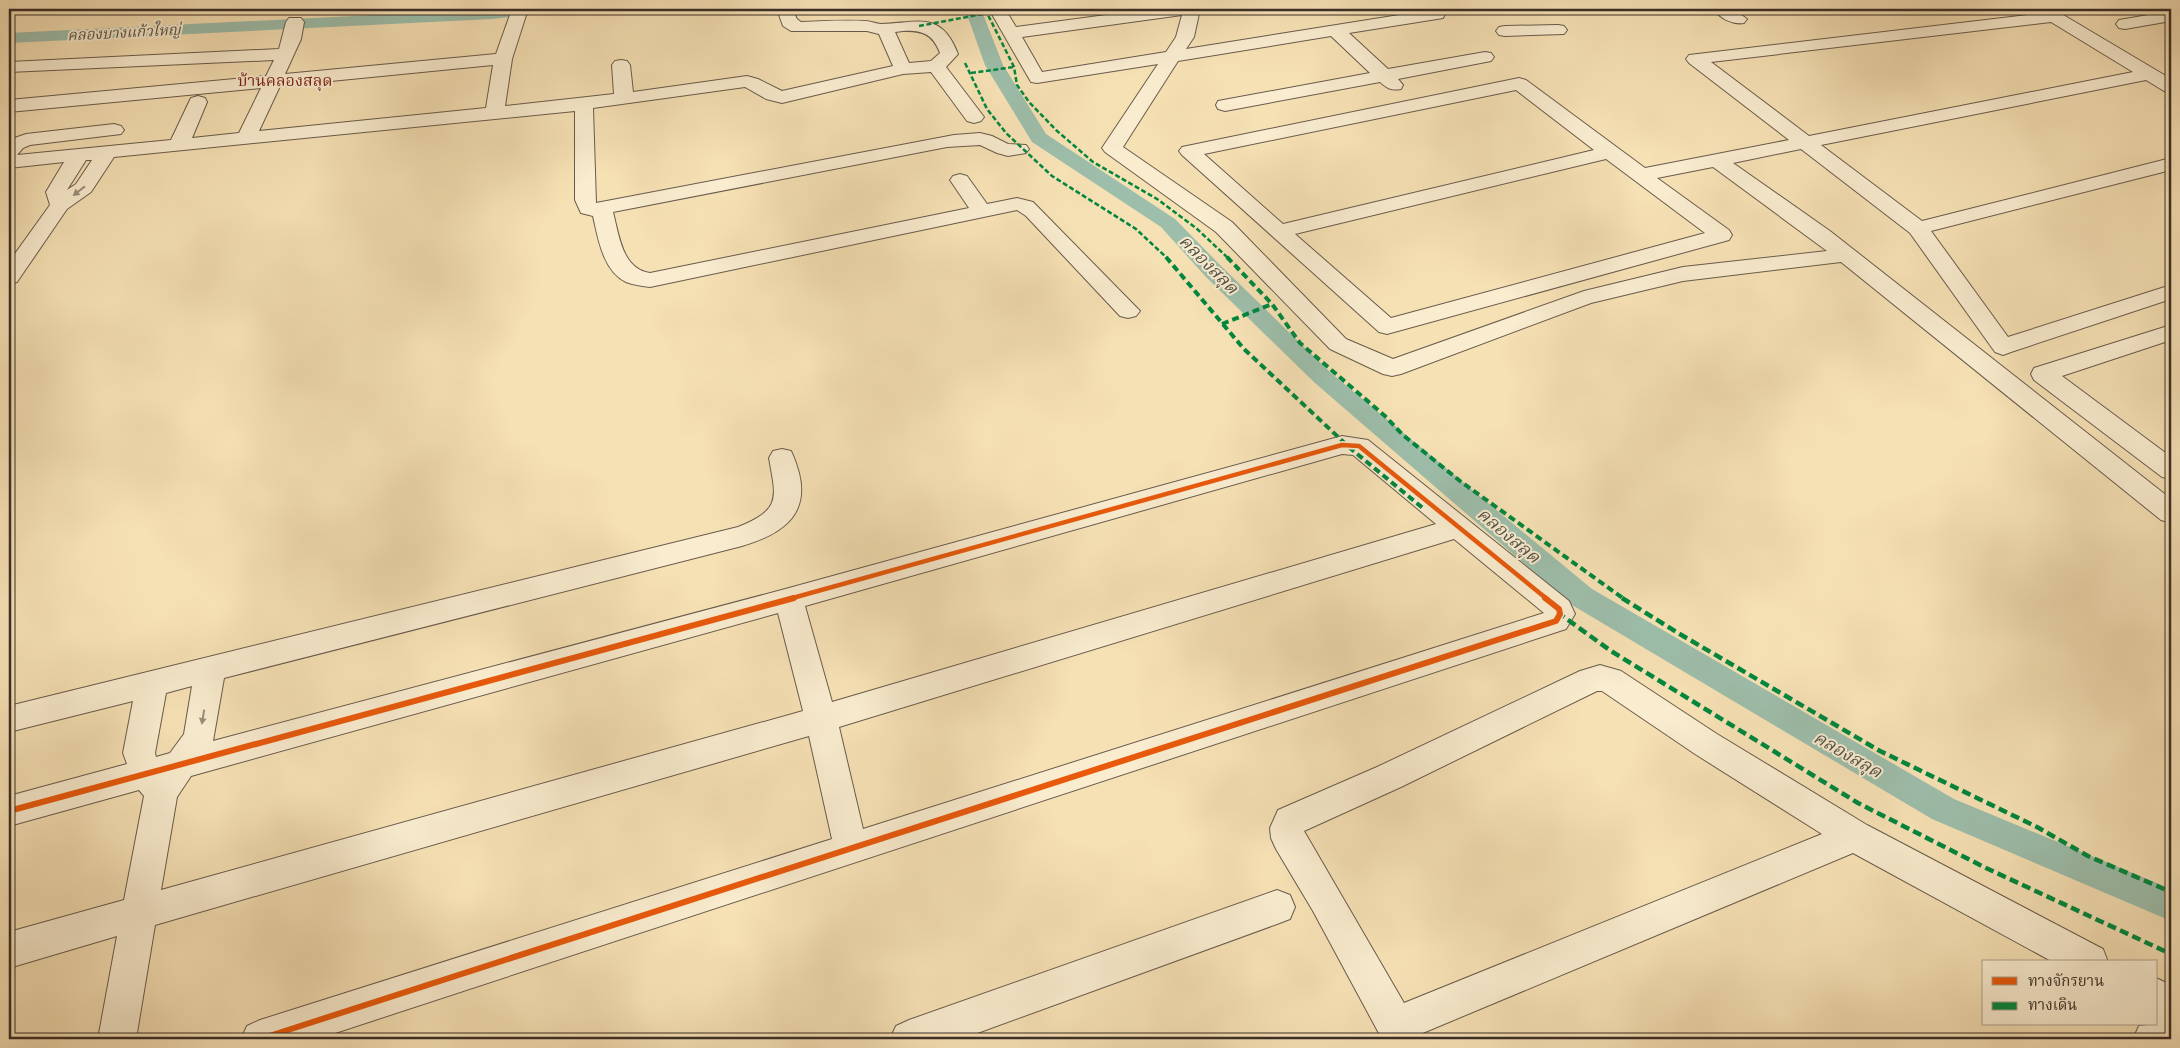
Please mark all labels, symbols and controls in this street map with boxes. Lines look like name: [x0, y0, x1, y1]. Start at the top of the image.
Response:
water label: คลองบางแก้วใหญ่: [67, 18, 183, 44]
district label: บ้านคลองสลุด: [237, 70, 333, 92]
one-way arrow: [72, 186, 85, 196]
water label: คลองสลุด: [1174, 229, 1244, 300]
water label: คลองสลุด: [1472, 502, 1545, 569]
one-way arrow: [199, 709, 207, 725]
water label: คลองสลุด: [1809, 725, 1887, 784]
legend: [1982, 960, 2158, 1026]
text: ทางจักรยาน: [2028, 971, 2104, 990]
text: ทางเดิน: [2028, 995, 2077, 1014]

